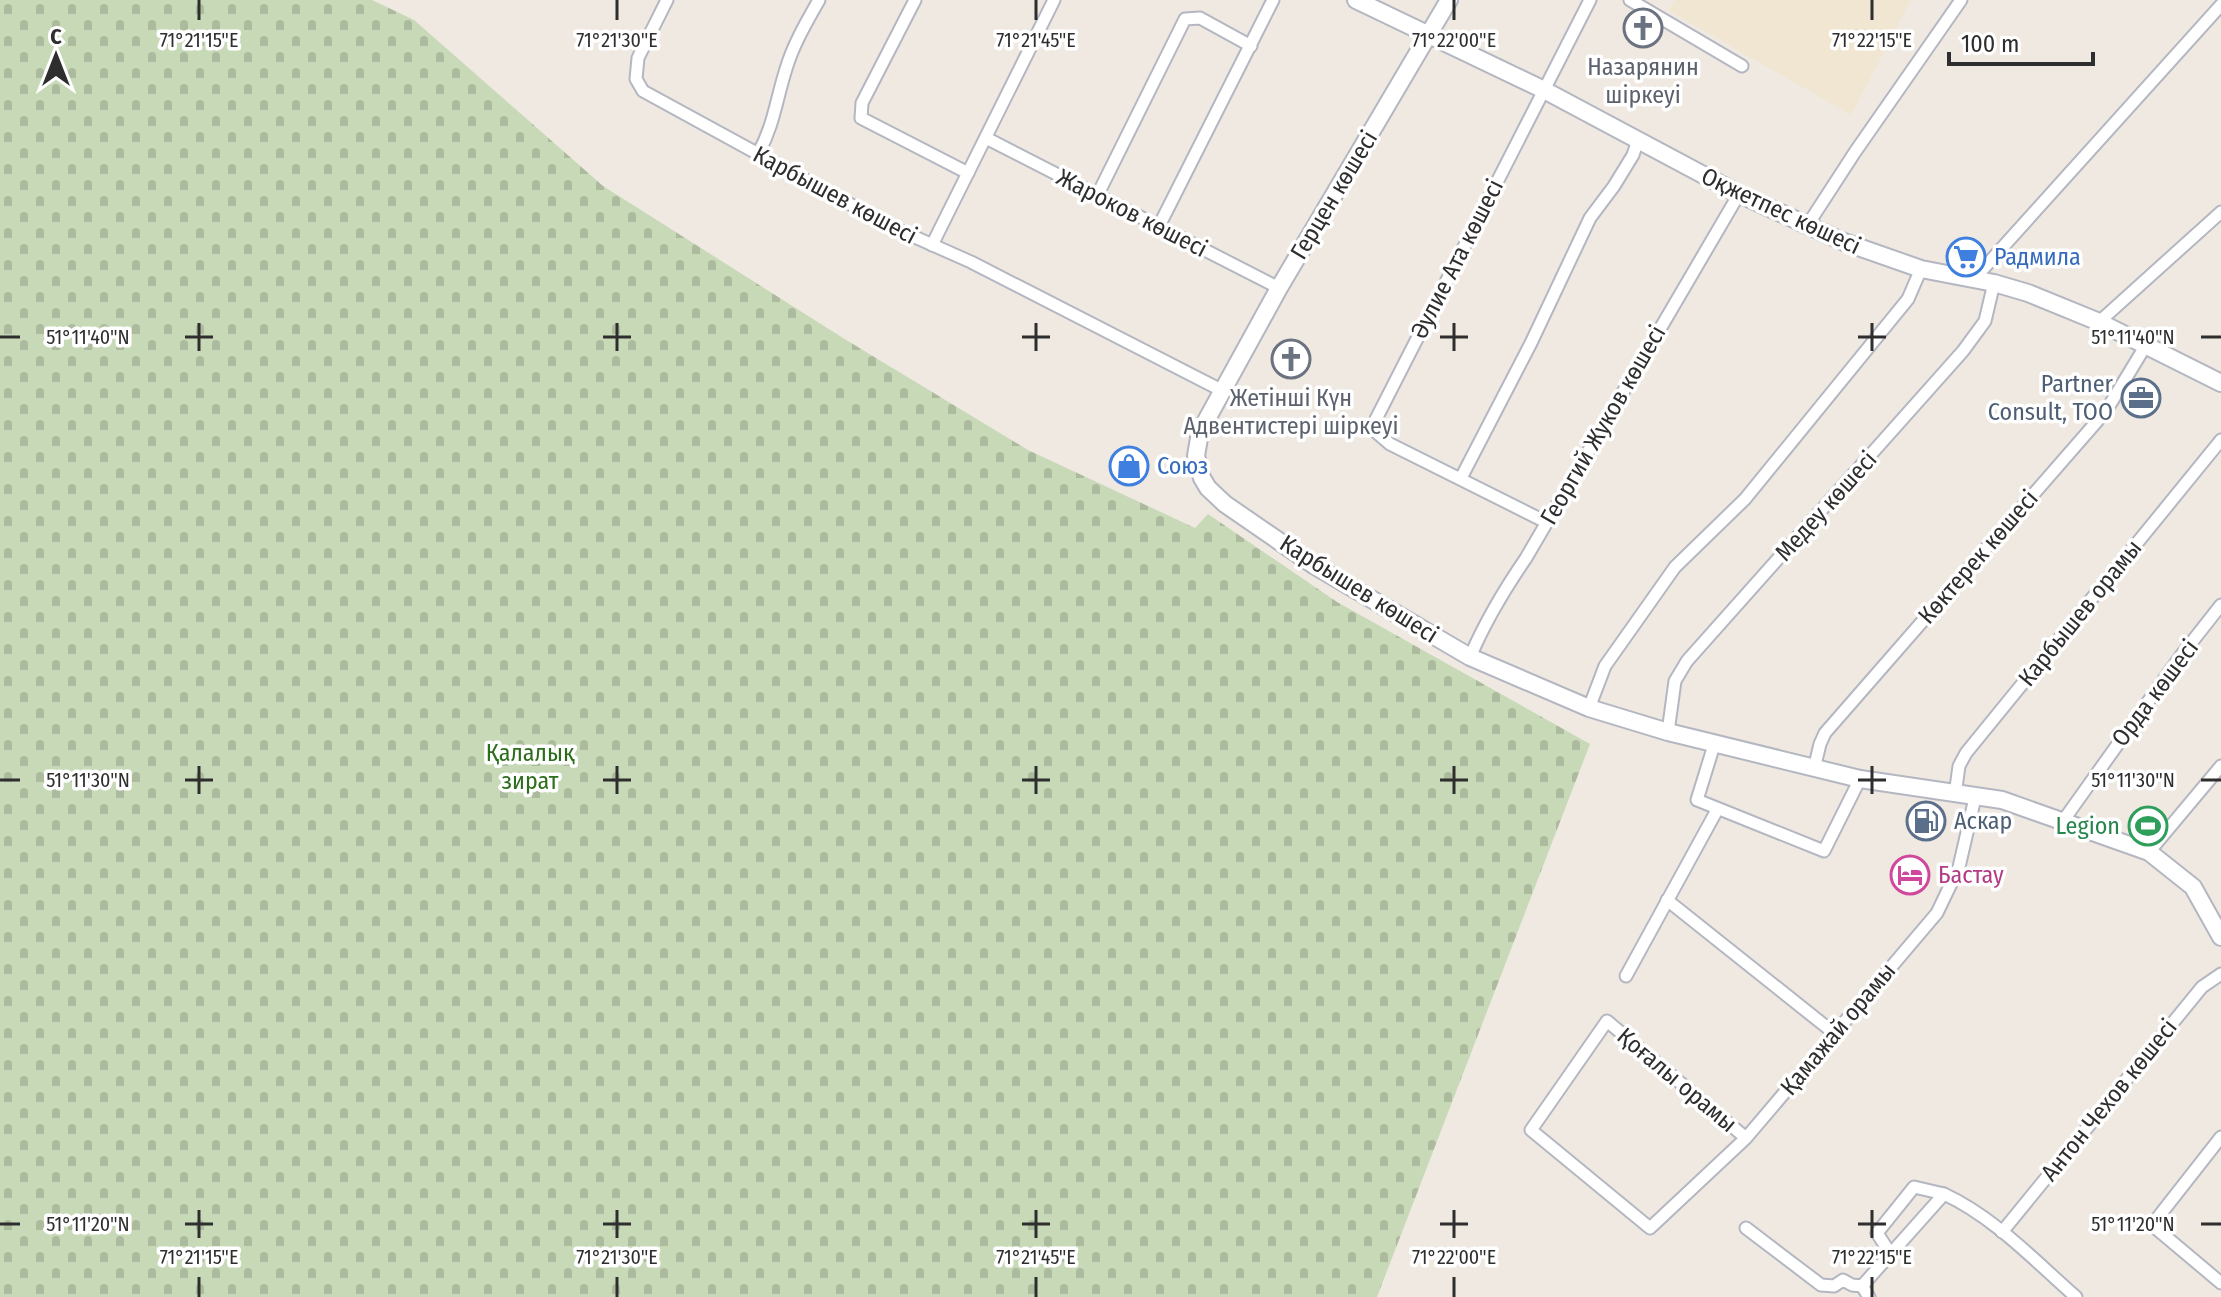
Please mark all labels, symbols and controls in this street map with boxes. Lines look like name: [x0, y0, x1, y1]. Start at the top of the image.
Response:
church icon: Назарянин шіркеуі: [1622, 7, 1664, 49]
north arrow: [16, 16, 96, 96]
scale bar: [1949, 16, 2093, 66]
text: С: [50, 23, 62, 50]
text: 71°21'15"E: [160, 28, 238, 52]
text: 71°21'30"E: [576, 28, 658, 52]
text: 71°21'45"E: [996, 28, 1076, 52]
text: 71°22'00"E: [1412, 28, 1496, 52]
text: 71°22'15"E: [1832, 28, 1912, 52]
text: 100 m: [1961, 30, 2019, 58]
place label: Назарянин шіркеуі: [1587, 53, 1699, 109]
street label: Герцен көшесі: [1285, 126, 1383, 264]
street label: Карбышев көшесі: [748, 140, 922, 250]
street label: Оқжетпес көшесі: [1697, 162, 1865, 260]
street label: Жароков көшесі: [1052, 163, 1212, 263]
street label: Әулие Ата көшесі: [1405, 175, 1509, 343]
supermarket icon: Радмила: [1945, 236, 1987, 278]
place label: Радмила: [1994, 243, 2081, 271]
street label: Георгий Жуков көшесі: [1535, 320, 1671, 530]
text: 51°11'40"N: [46, 325, 130, 349]
text: 51°11'40"N: [2091, 325, 2175, 349]
church icon: Жетінші Күн Адвентистері шіркеуі: [1270, 338, 1312, 380]
place label: Partner Consult, ТОО: [1988, 370, 2114, 426]
office icon: Partner Consult, ТОО: [2120, 377, 2162, 419]
place label: Жетінші Күн Адвентистері шіркеуі: [1183, 384, 1399, 440]
shop icon: Союз: [1108, 445, 1150, 487]
street label: Медеу көшесі: [1769, 445, 1883, 567]
place label: Союз: [1157, 452, 1208, 480]
street label: Көктерек көшесі: [1912, 484, 2044, 630]
street label: Карбышев көшесі: [1275, 529, 1443, 649]
street label: Карбышев орамы: [2013, 534, 2147, 692]
street label: Орда көшесі: [2106, 634, 2204, 752]
park label: Қалалық зират: [486, 739, 575, 795]
text: 51°11'30"N: [46, 768, 130, 792]
text: 51°11'30"N: [2091, 768, 2175, 792]
fuel station icon: Аскар: [1905, 800, 1947, 842]
sports icon: Legion: [2127, 805, 2169, 847]
place label: Аскар: [1954, 807, 2012, 835]
place label: Legion: [2055, 812, 2120, 840]
hotel icon: Бастау: [1889, 854, 1931, 896]
place label: Бастау: [1938, 861, 2004, 889]
street label: Қамажай орамы: [1775, 957, 1901, 1101]
street label: Антон Чехов көшесі: [2035, 1013, 2183, 1187]
street label: Қоғалы орамы: [1612, 1022, 1742, 1138]
text: 51°11'20"N: [46, 1212, 130, 1236]
text: 51°11'20"N: [2091, 1212, 2175, 1236]
text: 71°21'15"E: [160, 1245, 238, 1269]
text: 71°21'30"E: [576, 1245, 658, 1269]
text: 71°21'45"E: [996, 1245, 1076, 1269]
text: 71°22'00"E: [1412, 1245, 1496, 1269]
text: 71°22'15"E: [1832, 1245, 1912, 1269]

